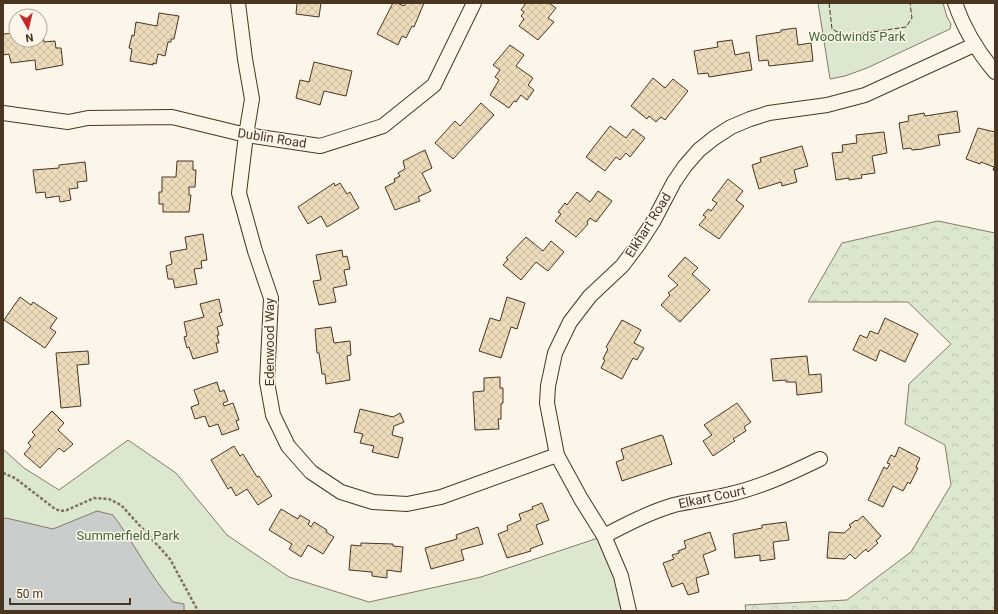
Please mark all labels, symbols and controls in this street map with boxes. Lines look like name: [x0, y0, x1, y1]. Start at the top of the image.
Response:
north arrow: [8, 8, 48, 48]
park label: Woodwinds Park: [808, 29, 906, 44]
text: N: [24, 30, 34, 44]
street label: Dublin Road: [236, 125, 308, 151]
street label: Elkhart Road: [622, 190, 674, 260]
street label: Edenwood Way: [262, 298, 277, 386]
street label: Elkart Court: [677, 483, 747, 511]
park label: Summerfield Park: [77, 528, 180, 543]
scale bar: [10, 580, 130, 606]
text: 50 m: [16, 587, 43, 601]

